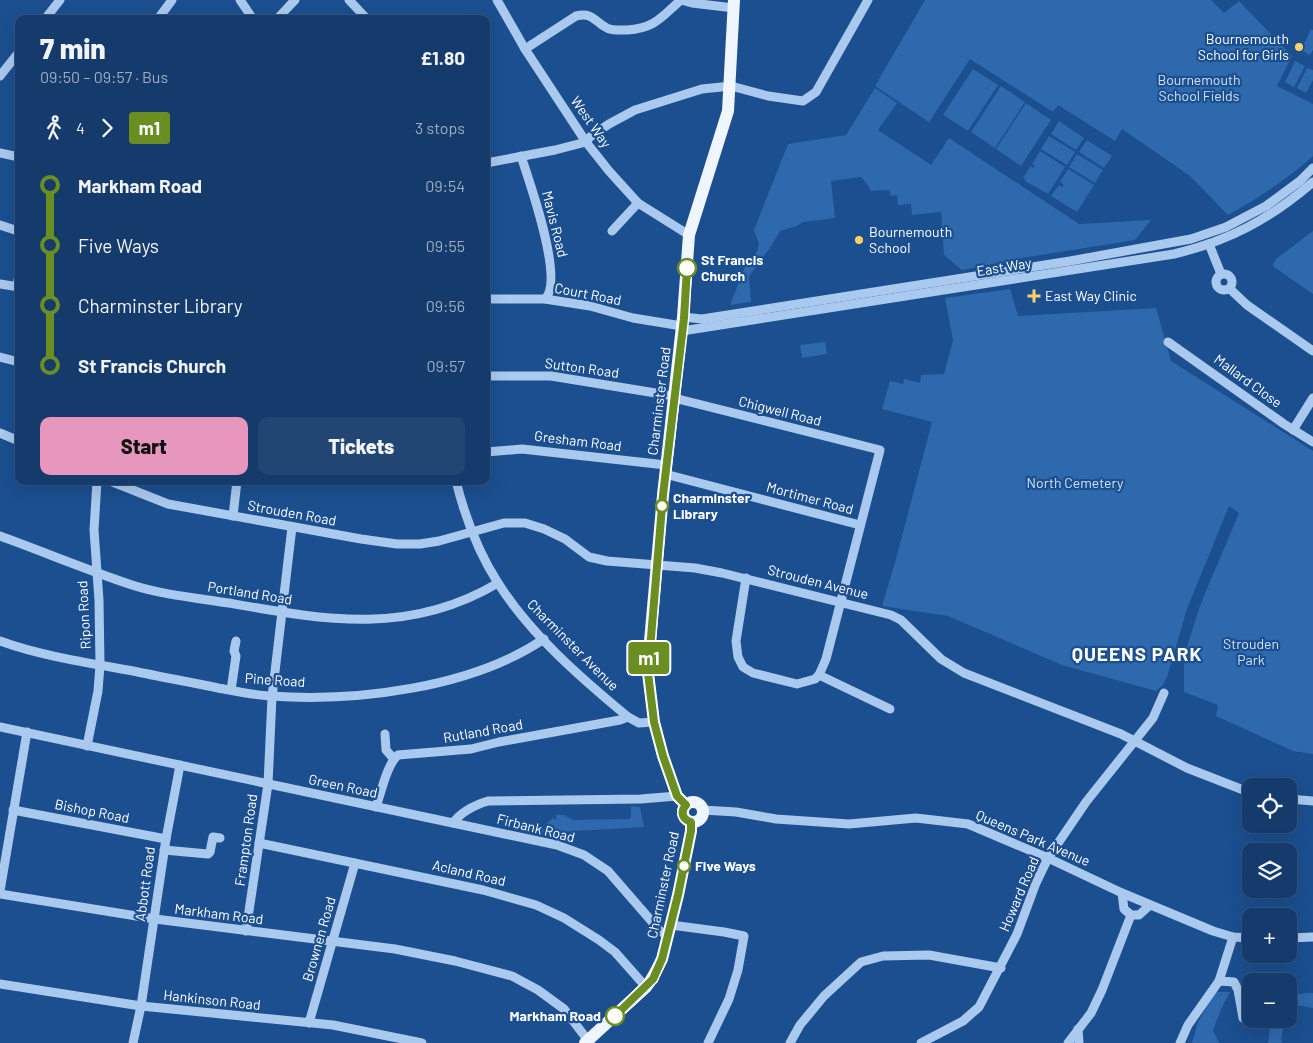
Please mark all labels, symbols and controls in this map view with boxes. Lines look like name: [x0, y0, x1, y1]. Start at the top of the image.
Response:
place label: Bournemouth School for Girls: [1198, 30, 1289, 63]
text: 7 min: [40, 31, 106, 65]
marker: Bournemouth School for Girls: [1293, 41, 1305, 53]
text: £1.80: [420, 46, 465, 69]
text: 09:50 – 09:57 · Bus: [40, 67, 168, 86]
park label: Bournemouth School Fields: [1157, 71, 1241, 104]
street label: West Way: [568, 93, 616, 151]
icon: walk: [40, 114, 68, 142]
icon: forward: [93, 114, 121, 142]
text: m1: [139, 117, 160, 139]
text: 4: [76, 118, 85, 137]
text: 3 stops: [415, 118, 465, 137]
text: Markham Road: [78, 174, 202, 197]
text: 09:54: [425, 176, 465, 195]
street label: Mavis Road: [539, 189, 572, 259]
place label: Bournemouth School: [869, 223, 952, 256]
text: Five Ways: [78, 234, 159, 257]
marker: Bournemouth School: [853, 234, 865, 246]
text: 09:55: [426, 236, 465, 255]
place label: St Francis Church: [701, 251, 763, 284]
street label: East Way: [975, 254, 1033, 279]
marker: St Francis Church: [677, 258, 697, 278]
street label: Court Road: [553, 279, 623, 308]
place label: East Way Clinic: [1045, 287, 1137, 304]
marker: East Way Clinic: [1027, 289, 1041, 303]
text: Charminster Library: [78, 294, 243, 317]
text: 09:56: [426, 296, 465, 315]
street label: Charminster Road: [643, 346, 674, 456]
street label: Mallard Close: [1211, 350, 1286, 411]
text: St Francis Church: [78, 354, 226, 377]
street label: Sutton Road: [544, 354, 620, 381]
text: 09:57: [426, 356, 465, 375]
street label: Chigwell Road: [737, 392, 823, 429]
button: Start: [40, 417, 248, 475]
button: Tickets: [258, 417, 465, 475]
street label: Gresham Road: [533, 427, 623, 454]
park label: North Cemetery: [1027, 474, 1124, 491]
street label: Mortimer Road: [765, 478, 856, 517]
place label: Charminster Library: [673, 489, 751, 522]
street label: Strouden Road: [246, 496, 338, 529]
marker: Charminster Library: [655, 499, 669, 513]
street label: Strouden Avenue: [766, 561, 870, 602]
street label: Portland Road: [207, 577, 294, 608]
street label: Ripon Road: [73, 580, 94, 650]
street label: Charminster Avenue: [524, 595, 623, 694]
park label: Strouden Park: [1223, 635, 1279, 668]
line badge: m1: [626, 642, 672, 674]
district label: QUEENS PARK: [1072, 642, 1202, 665]
text: m1: [638, 647, 660, 669]
street label: Pine Road: [244, 669, 306, 690]
street label: Rutland Road: [442, 715, 524, 746]
street label: Green Road: [307, 770, 379, 801]
map controls: [1242, 778, 1297, 1028]
button: locate: [1242, 778, 1297, 833]
street label: Frampton Road: [231, 793, 260, 887]
street label: Bishop Road: [53, 795, 131, 826]
street label: Queens Park Avenue: [974, 806, 1093, 869]
street label: Firbank Road: [495, 810, 577, 845]
street label: Charminster Road: [643, 830, 682, 940]
button: layers: [1242, 843, 1297, 898]
street label: Abbott Road: [131, 846, 158, 922]
street label: Howard Road: [995, 854, 1042, 934]
street label: Acland Road: [431, 856, 507, 889]
place label: Five Ways: [695, 857, 756, 874]
marker: Five Ways: [677, 859, 691, 873]
street label: Brownen Road: [298, 894, 339, 983]
street label: Markham Road: [174, 900, 264, 927]
button: +: [1242, 908, 1297, 963]
button: −: [1242, 973, 1297, 1028]
street label: Hankinson Road: [163, 986, 261, 1013]
marker: Markham Road: [605, 1006, 625, 1026]
place label: Markham Road: [510, 1007, 601, 1024]

